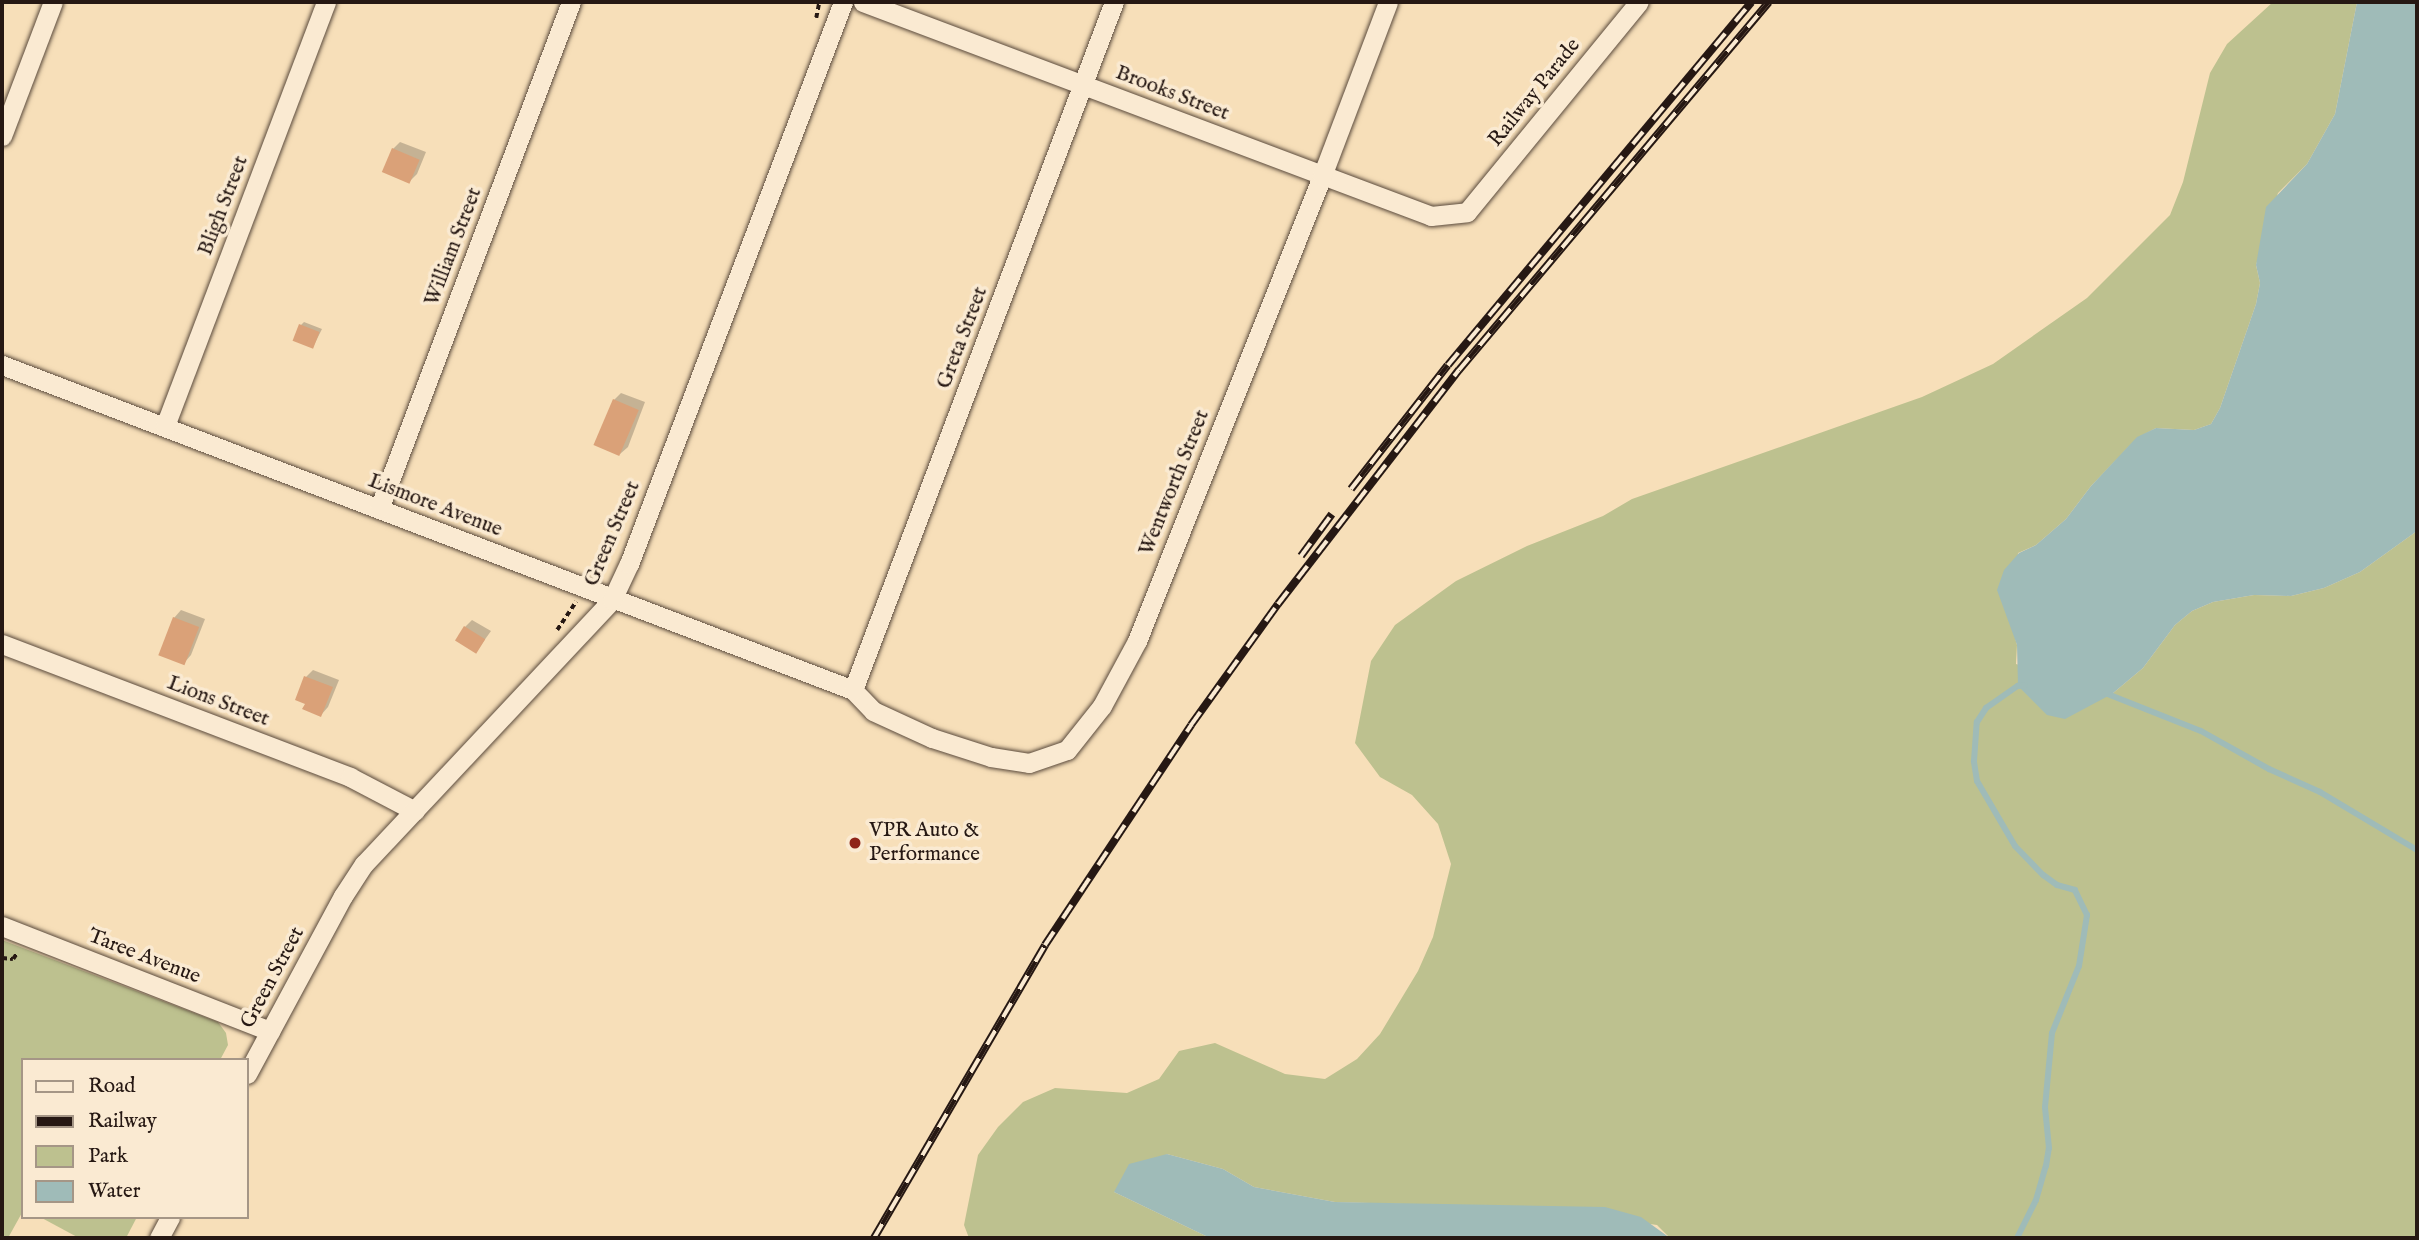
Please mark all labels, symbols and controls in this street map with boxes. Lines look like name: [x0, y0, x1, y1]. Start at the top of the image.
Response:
street label: Railway Parade: [1484, 34, 1586, 152]
street label: Brooks Street: [1112, 61, 1232, 127]
street label: Bligh Street: [193, 153, 255, 259]
street label: William Street: [420, 184, 488, 310]
street label: Greta Street: [932, 283, 994, 393]
street label: Wentworth Street: [1134, 407, 1216, 559]
street label: Lismore Avenue: [364, 469, 506, 543]
street label: Green Street: [580, 478, 646, 590]
street label: Lions Street: [164, 671, 272, 733]
place label: VPR Auto & Performance: [869, 818, 980, 868]
marker: VPR Auto & Performance: [847, 835, 863, 851]
street label: Green Street: [236, 923, 310, 1033]
street label: Taree Avenue: [84, 924, 204, 990]
legend: [21, 1058, 248, 1219]
text: Road: [88, 1073, 135, 1100]
text: Railway: [88, 1108, 157, 1135]
text: Park: [88, 1143, 128, 1170]
text: Water: [88, 1178, 140, 1205]

